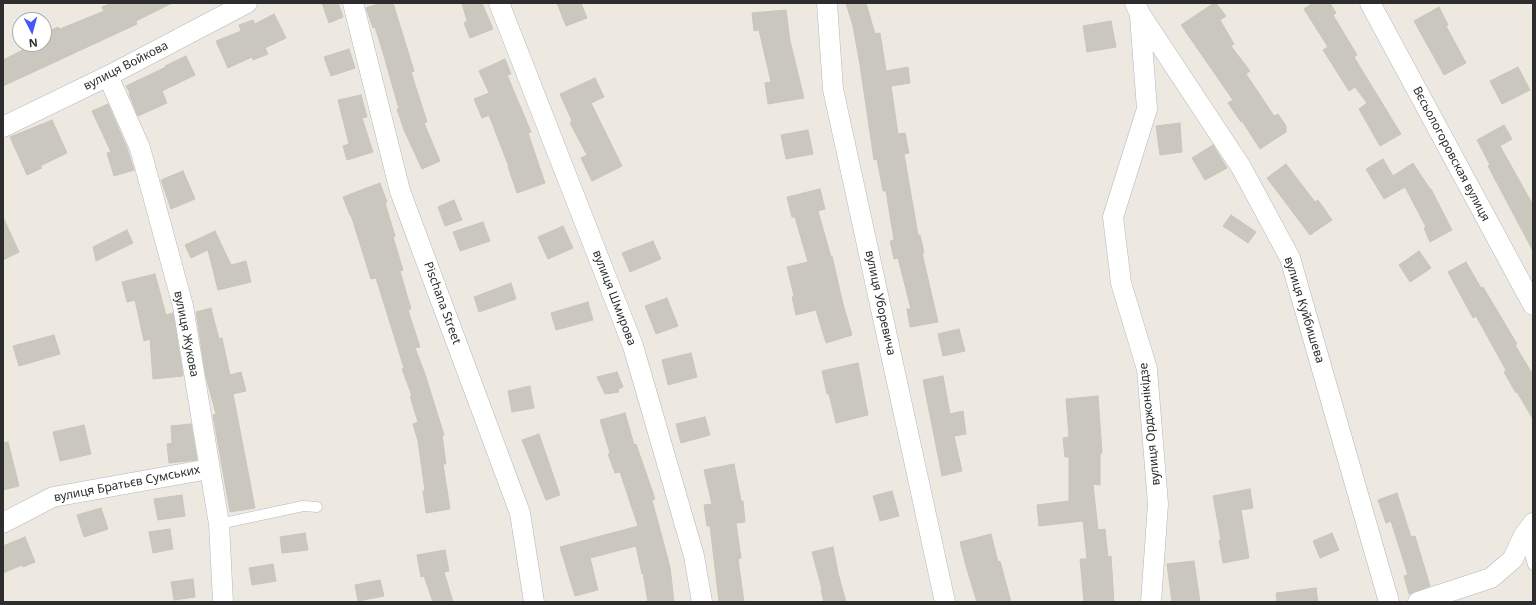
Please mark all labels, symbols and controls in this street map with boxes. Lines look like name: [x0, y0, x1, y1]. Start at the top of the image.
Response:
north arrow: [12, 12, 52, 52]
text: N: [28, 36, 38, 51]
street label: вулиця Войкова: [81, 38, 171, 94]
street label: Вєсьологоровская вулиця: [1409, 84, 1493, 224]
street label: вулиця Шмирова: [589, 248, 639, 348]
street label: вулиця Уборевича: [862, 249, 898, 357]
street label: вулиця Куйбишева: [1281, 255, 1327, 365]
street label: Pischana Street: [420, 260, 464, 346]
street label: вулиця Жукова: [171, 290, 201, 378]
street label: вулиця Орджонікідзе: [1136, 362, 1164, 486]
street label: вулиця Братьєв Сумських: [53, 463, 201, 505]

